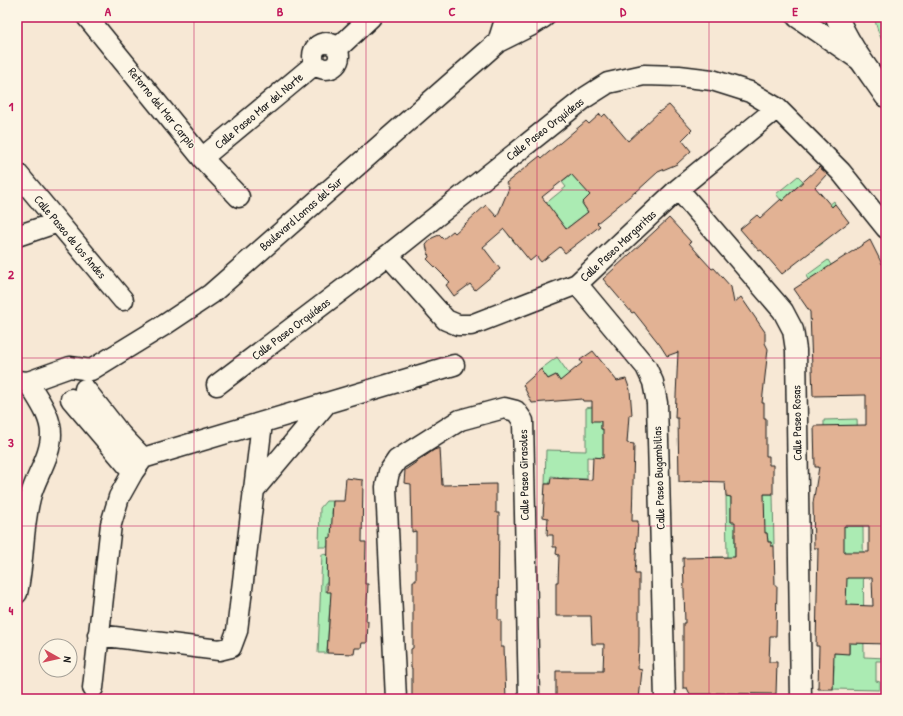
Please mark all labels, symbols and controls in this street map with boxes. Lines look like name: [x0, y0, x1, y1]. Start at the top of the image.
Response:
text: A: [105, 2, 112, 20]
text: B: [277, 2, 284, 20]
text: C: [448, 2, 456, 20]
text: D: [620, 2, 627, 20]
text: E: [792, 2, 798, 20]
street label: Retorno del Mar Carpio: [124, 63, 201, 152]
street label: Calle Paseo Mar del Norte: [211, 68, 307, 153]
street label: Calle Paseo Orquídeas: [502, 93, 587, 164]
text: 1: [9, 97, 14, 115]
street label: Boulevard Lomas del Sur: [255, 172, 346, 255]
street label: Calle Paseo de los Andes: [30, 191, 111, 282]
street label: Calle Paseo Margaritas: [576, 205, 660, 286]
text: 2: [8, 265, 15, 283]
street label: Calle Paseo Orquídeas: [248, 293, 334, 364]
street label: Calle Paseo Rosas: [787, 385, 806, 461]
street label: Calle Paseo Bugambilias: [648, 426, 669, 530]
street label: Calle Paseo Girasoles: [514, 429, 533, 521]
text: 3: [8, 433, 14, 451]
text: 4: [9, 601, 14, 619]
north arrow: [38, 638, 78, 678]
text: N: [61, 656, 75, 663]

